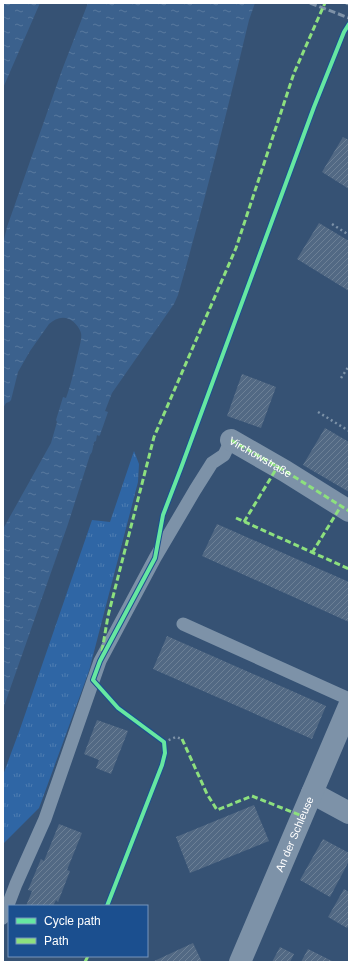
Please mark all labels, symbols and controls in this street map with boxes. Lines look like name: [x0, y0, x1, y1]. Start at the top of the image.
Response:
street label: Virchowstraße: [227, 434, 294, 480]
street label: An der Schleuse: [273, 795, 316, 874]
legend: [8, 905, 148, 957]
text: Cycle path: [44, 914, 101, 928]
text: Path: [44, 934, 69, 948]

